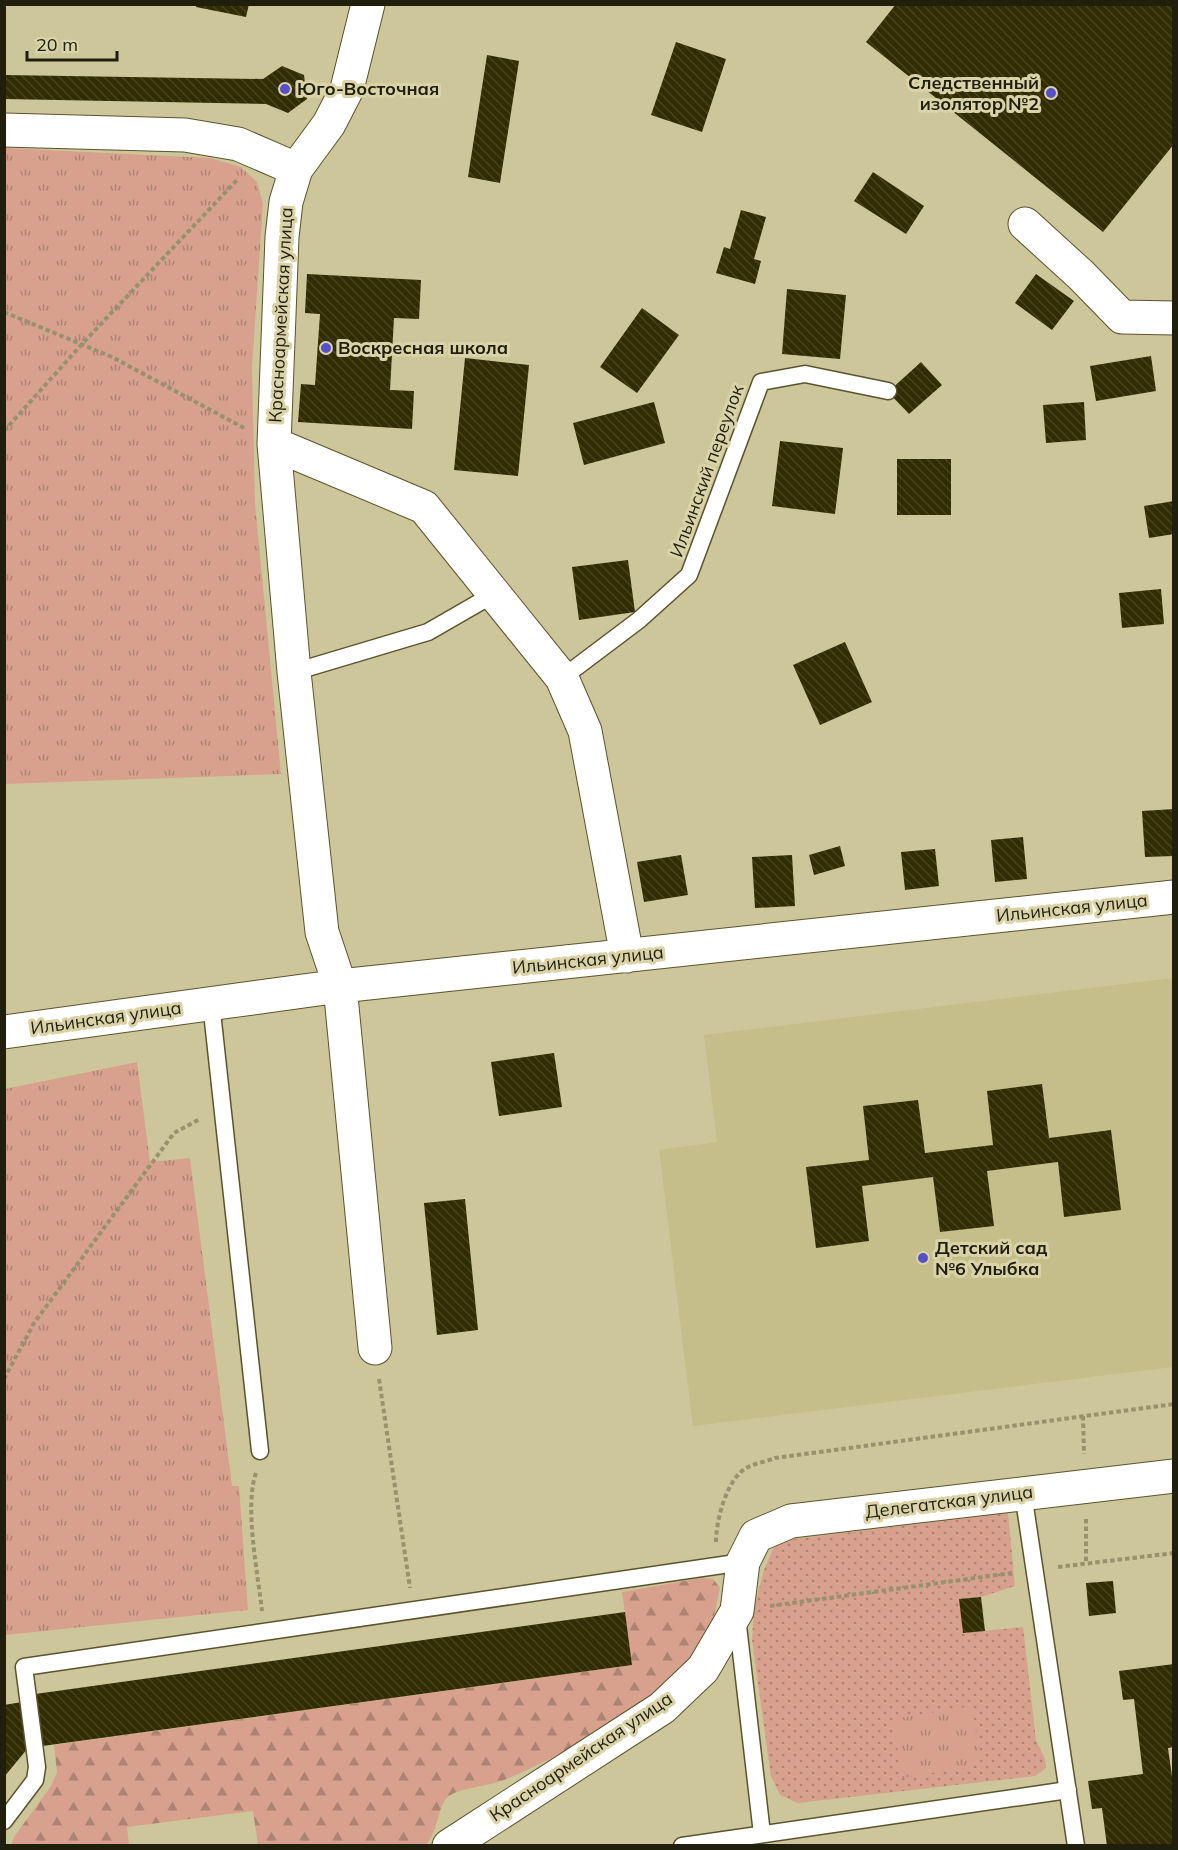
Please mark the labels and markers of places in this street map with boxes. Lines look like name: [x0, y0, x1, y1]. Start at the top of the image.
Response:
place label: Следственный изолятор №2: [908, 71, 1039, 115]
place label: Юго-Восточная: [297, 77, 439, 100]
marker: Юго-Восточная: [278, 82, 292, 96]
marker: Следственный изолятор №2: [1044, 86, 1058, 100]
place label: Воскресная школа: [338, 336, 508, 359]
marker: Воскресная школа: [319, 341, 333, 355]
place label: Детский сад №6 Улыбка: [935, 1236, 1048, 1280]
marker: Детский сад №6 Улыбка: [916, 1251, 930, 1265]

